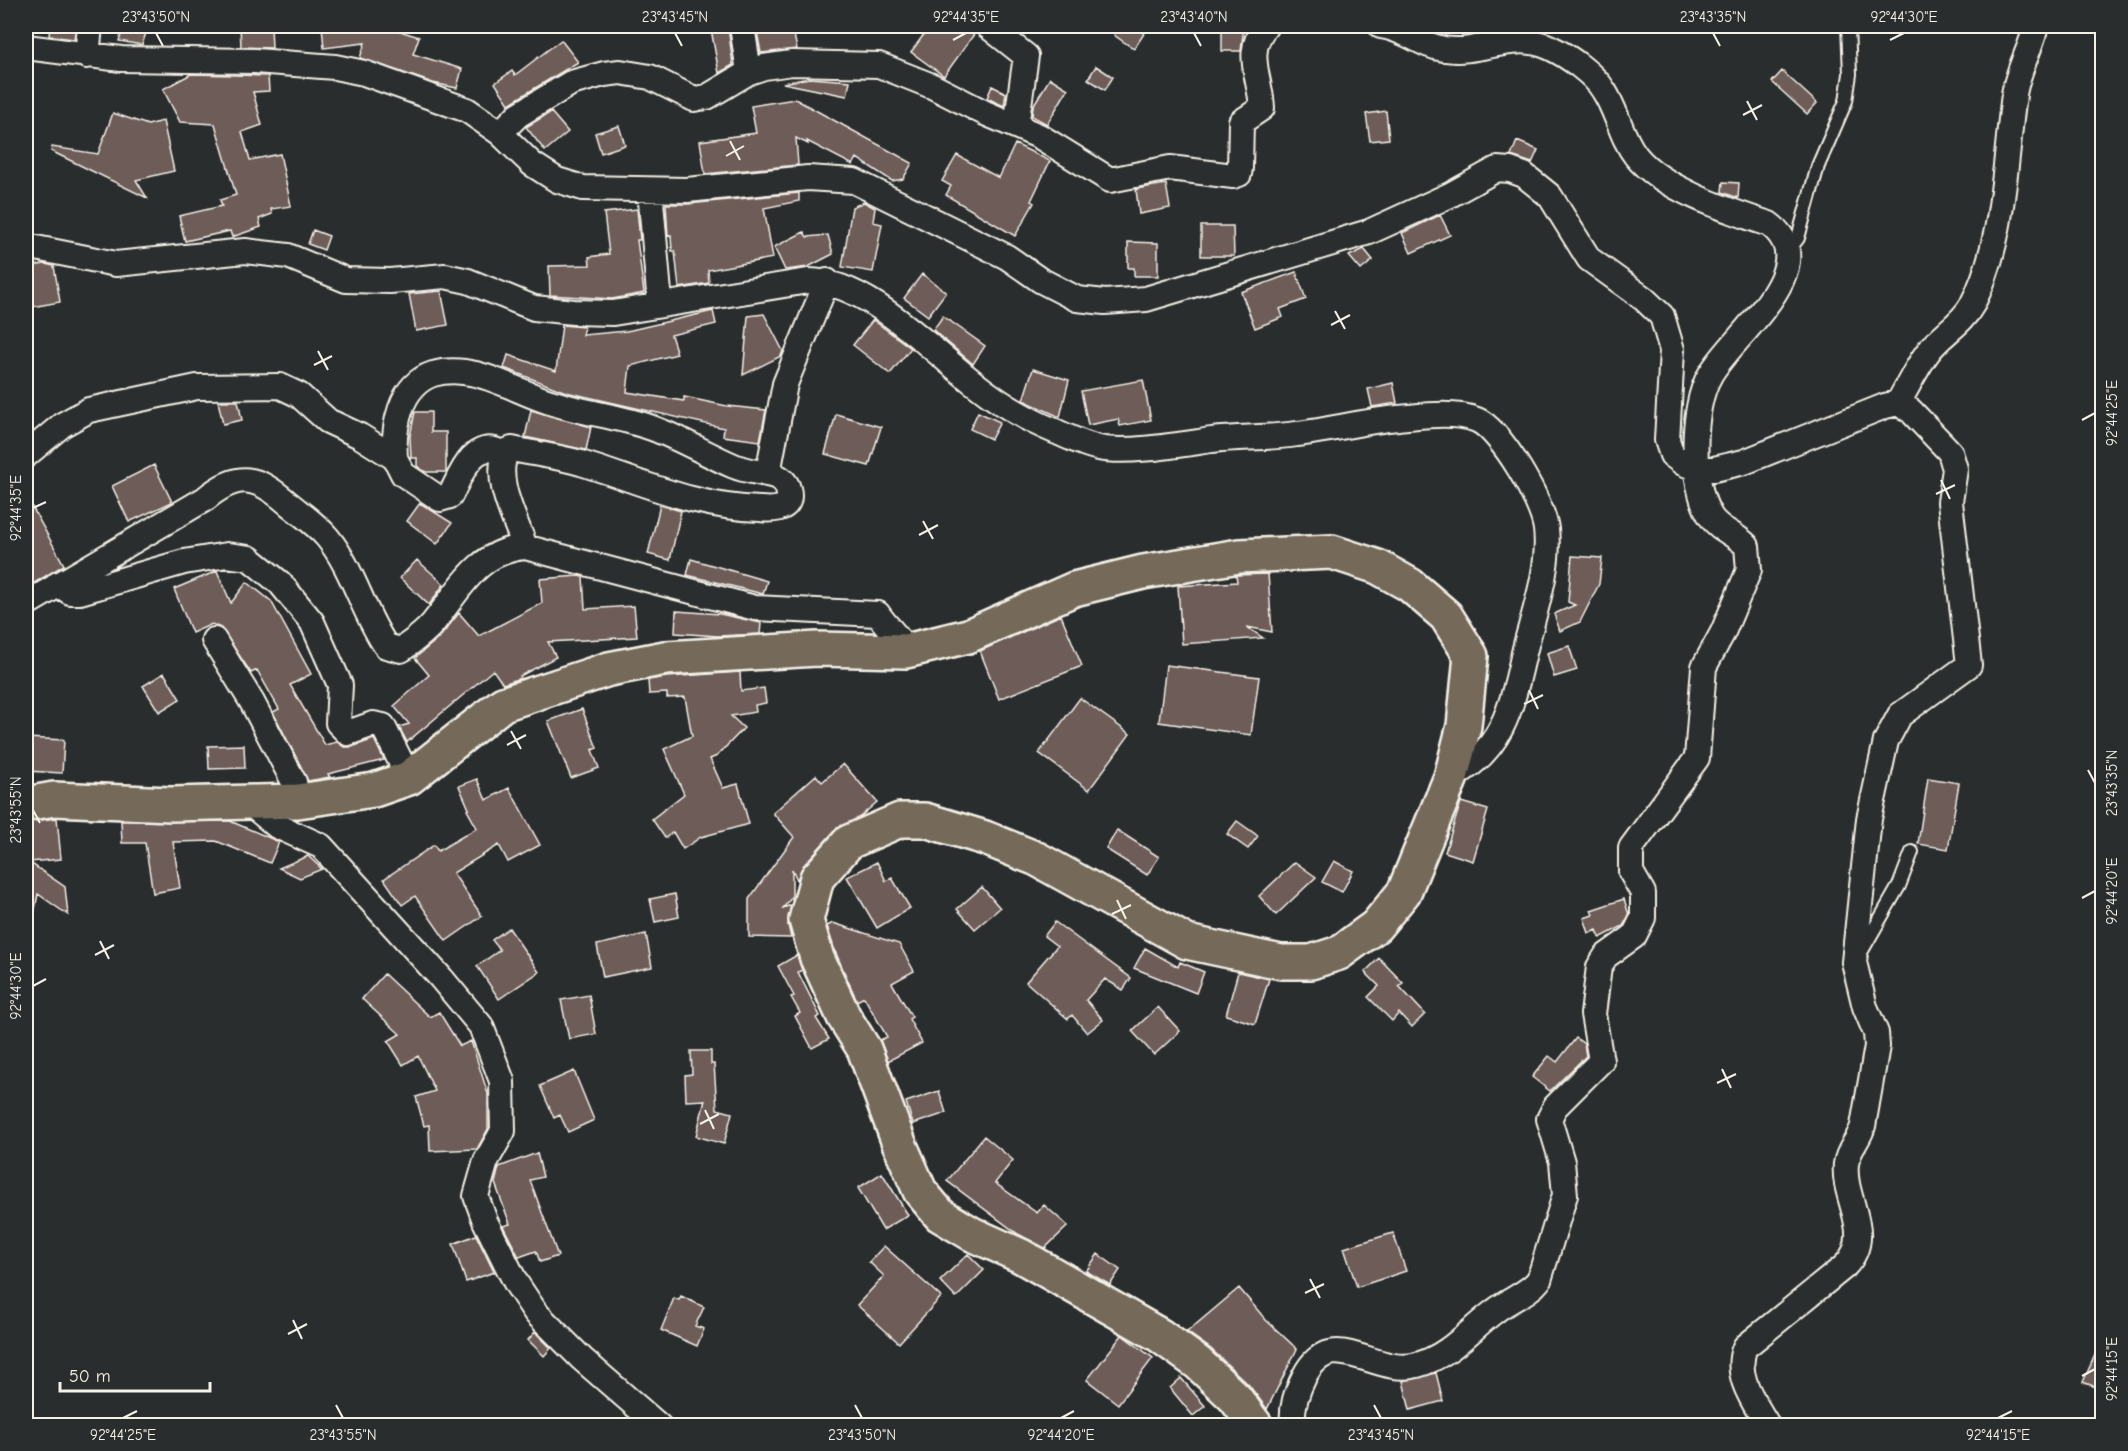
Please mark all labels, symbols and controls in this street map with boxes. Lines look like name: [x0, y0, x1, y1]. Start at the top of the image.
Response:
text: 23°43'50"N: [122, 8, 190, 26]
text: 23°43'45"N: [642, 8, 708, 26]
text: 92°44'35"E: [933, 8, 999, 26]
text: 23°43'40"N: [1160, 8, 1228, 26]
text: 23°43'35"N: [1680, 8, 1746, 26]
text: 92°44'30"E: [1871, 8, 1937, 26]
text: 92°44'25"E: [2103, 380, 2121, 446]
text: 92°44'35"E: [7, 475, 25, 541]
text: 23°43'35"N: [2103, 750, 2121, 816]
text: 23°43'55"N: [7, 776, 25, 844]
text: 92°44'20"E: [2103, 857, 2121, 925]
text: 92°44'30"E: [7, 953, 25, 1019]
text: 92°44'15"E: [2103, 1337, 2121, 1401]
scale bar: [60, 1355, 210, 1393]
text: 50 m: [69, 1366, 111, 1387]
text: 92°44'25"E: [90, 1426, 156, 1444]
text: 23°43'55"N: [309, 1426, 377, 1444]
text: 23°43'50"N: [828, 1426, 896, 1444]
text: 92°44'20"E: [1027, 1426, 1095, 1444]
text: 23°43'45"N: [1348, 1426, 1414, 1444]
text: 92°44'15"E: [1966, 1426, 2030, 1444]

